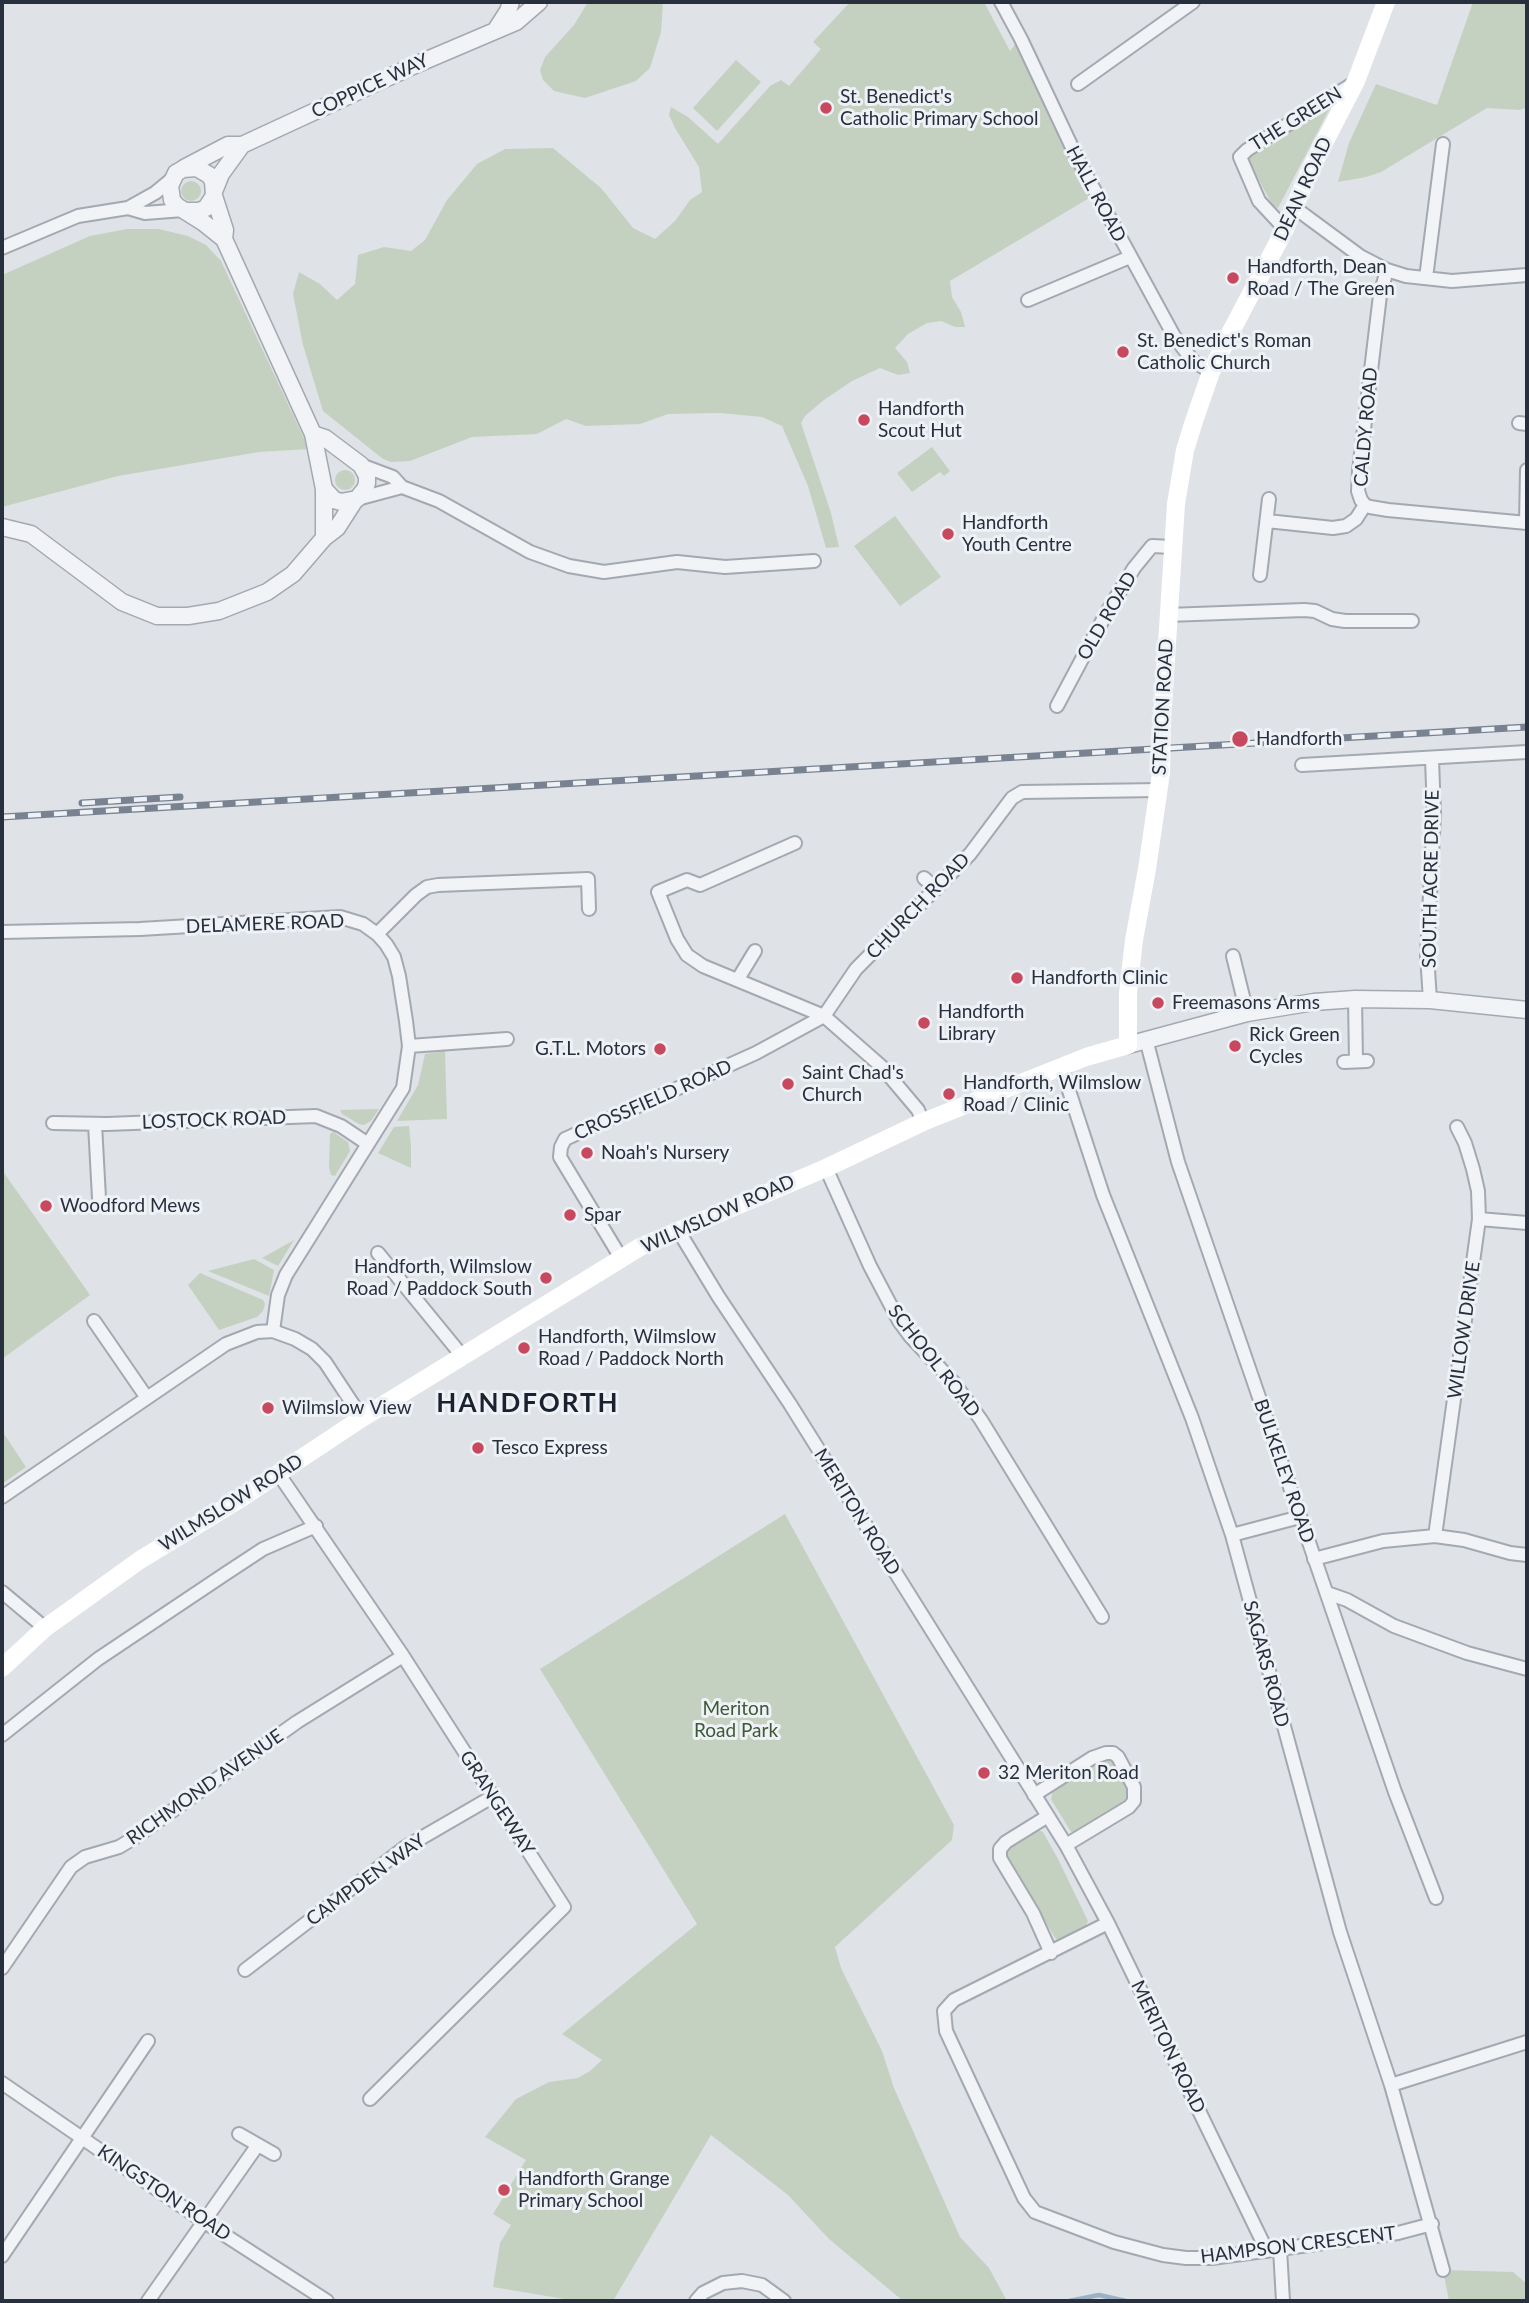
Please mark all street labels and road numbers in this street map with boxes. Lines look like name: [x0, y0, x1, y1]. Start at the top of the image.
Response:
street label: COPPICE WAY: [308, 49, 432, 123]
street label: THE GREEN: [1246, 82, 1346, 156]
street label: DEAN ROAD: [1269, 134, 1337, 244]
street label: HALL ROAD: [1061, 142, 1131, 246]
street label: CALDY ROAD: [1349, 366, 1383, 488]
street label: OLD ROAD: [1073, 568, 1141, 664]
street label: STATION ROAD: [1148, 638, 1178, 776]
street label: SOUTH ACRE DRIVE: [1418, 790, 1444, 968]
street label: CHURCH ROAD: [862, 848, 974, 964]
street label: DELAMERE ROAD: [185, 910, 345, 938]
street label: CROSSFIELD ROAD: [571, 1055, 735, 1145]
street label: LOSTOCK ROAD: [141, 1106, 287, 1134]
street label: WILMSLOW ROAD: [638, 1170, 798, 1258]
street label: WILLOW DRIVE: [1443, 1260, 1485, 1400]
street label: SCHOOL ROAD: [883, 1300, 985, 1422]
street label: BULKELEY ROAD: [1249, 1396, 1319, 1546]
street label: MERITON ROAD: [809, 1444, 905, 1580]
street label: WILMSLOW ROAD: [155, 1450, 307, 1556]
street label: SAGARS ROAD: [1238, 1598, 1294, 1730]
street label: RICHMOND AVENUE: [122, 1724, 288, 1850]
street label: GRANGEWAY: [455, 1746, 539, 1860]
street label: CAMPDEN WAY: [302, 1829, 430, 1931]
street label: MERITON ROAD: [1126, 1977, 1210, 2117]
street label: KINGSTON ROAD: [93, 2140, 235, 2246]
street label: HAMPSON CRESCENT: [1199, 2222, 1397, 2268]

